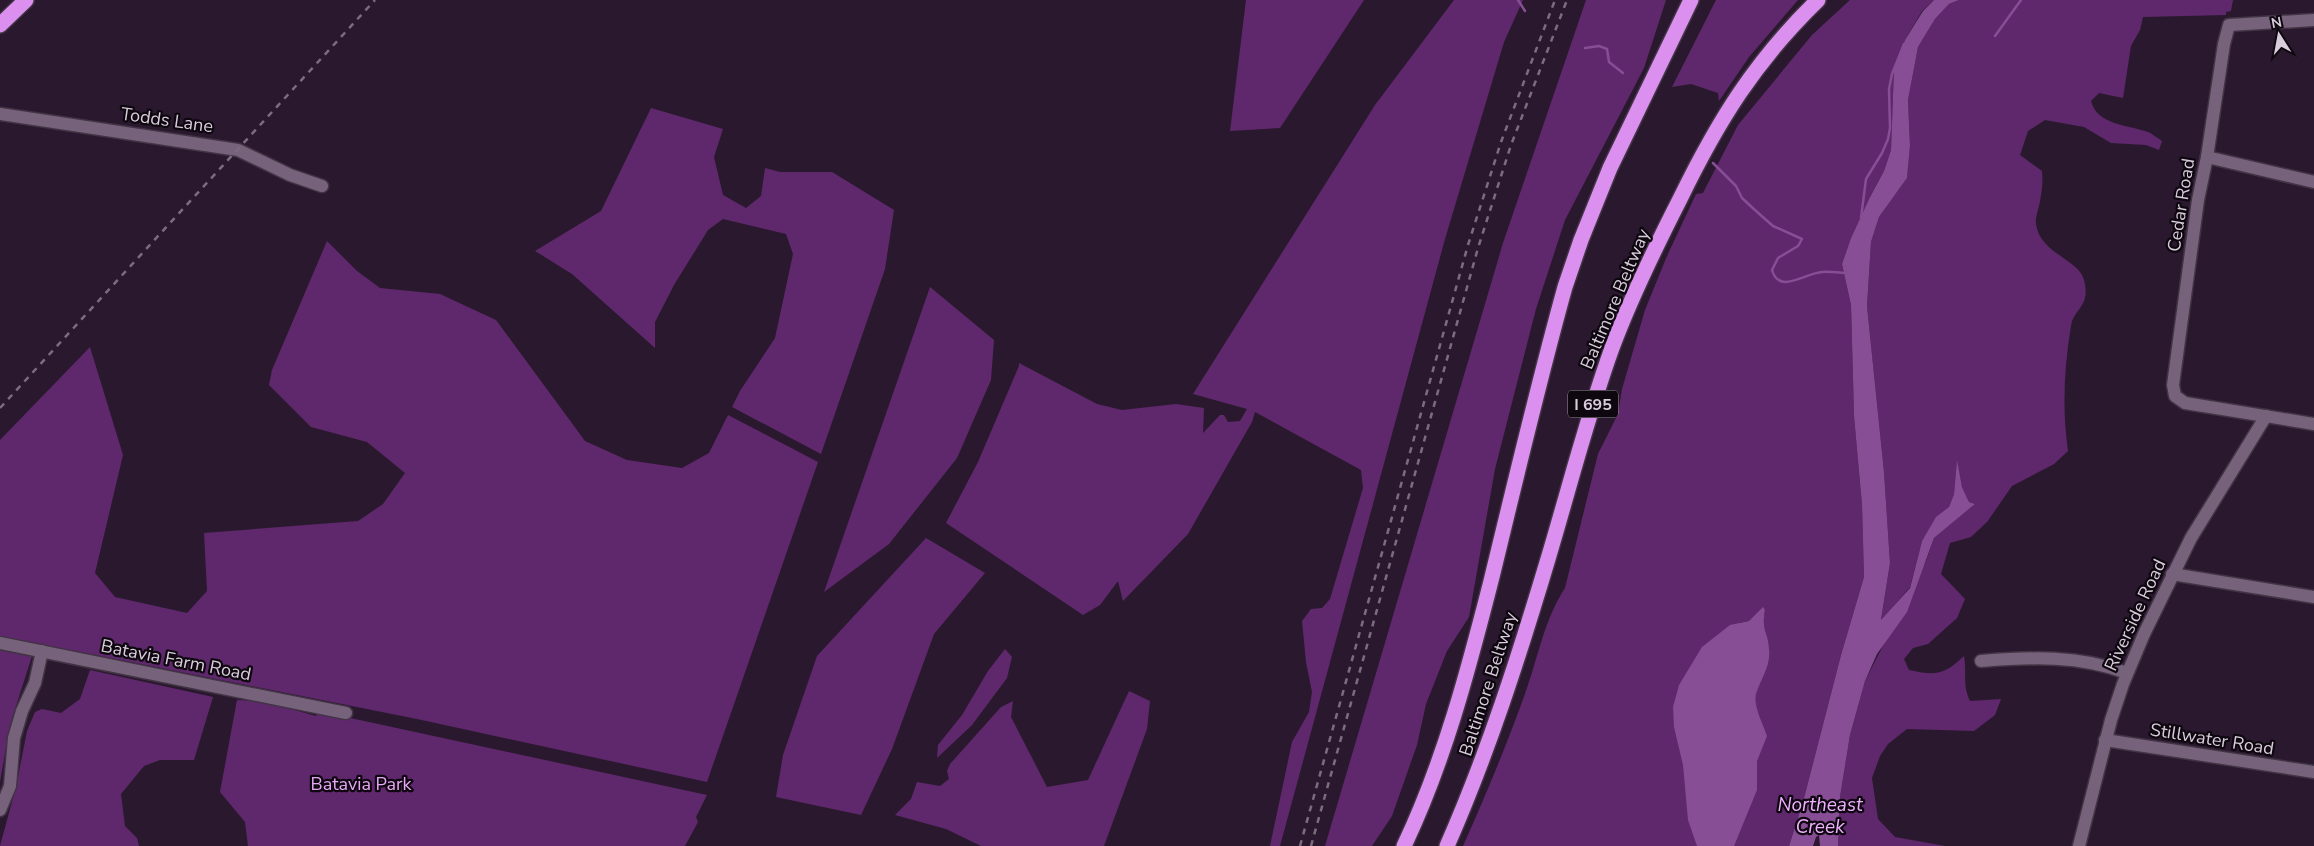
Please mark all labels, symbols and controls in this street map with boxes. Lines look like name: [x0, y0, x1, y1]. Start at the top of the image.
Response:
north arrow: [2254, 10, 2304, 60]
text: N: [2270, 12, 2284, 33]
street label: Todds Lane: [119, 102, 215, 138]
street label: Cedar Road: [2162, 157, 2200, 253]
street label: Baltimore Beltway: [1575, 224, 1656, 373]
road number: I 695: [1568, 390, 1618, 418]
street label: Riverside Road: [2099, 555, 2171, 675]
street label: Baltimore Beltway: [1453, 608, 1523, 759]
street label: Batavia Farm Road: [99, 634, 253, 686]
street label: Stillwater Road: [2148, 717, 2276, 761]
park label: Batavia Park: [310, 772, 413, 796]
water label: Northeast Creek: [1777, 792, 1864, 840]

